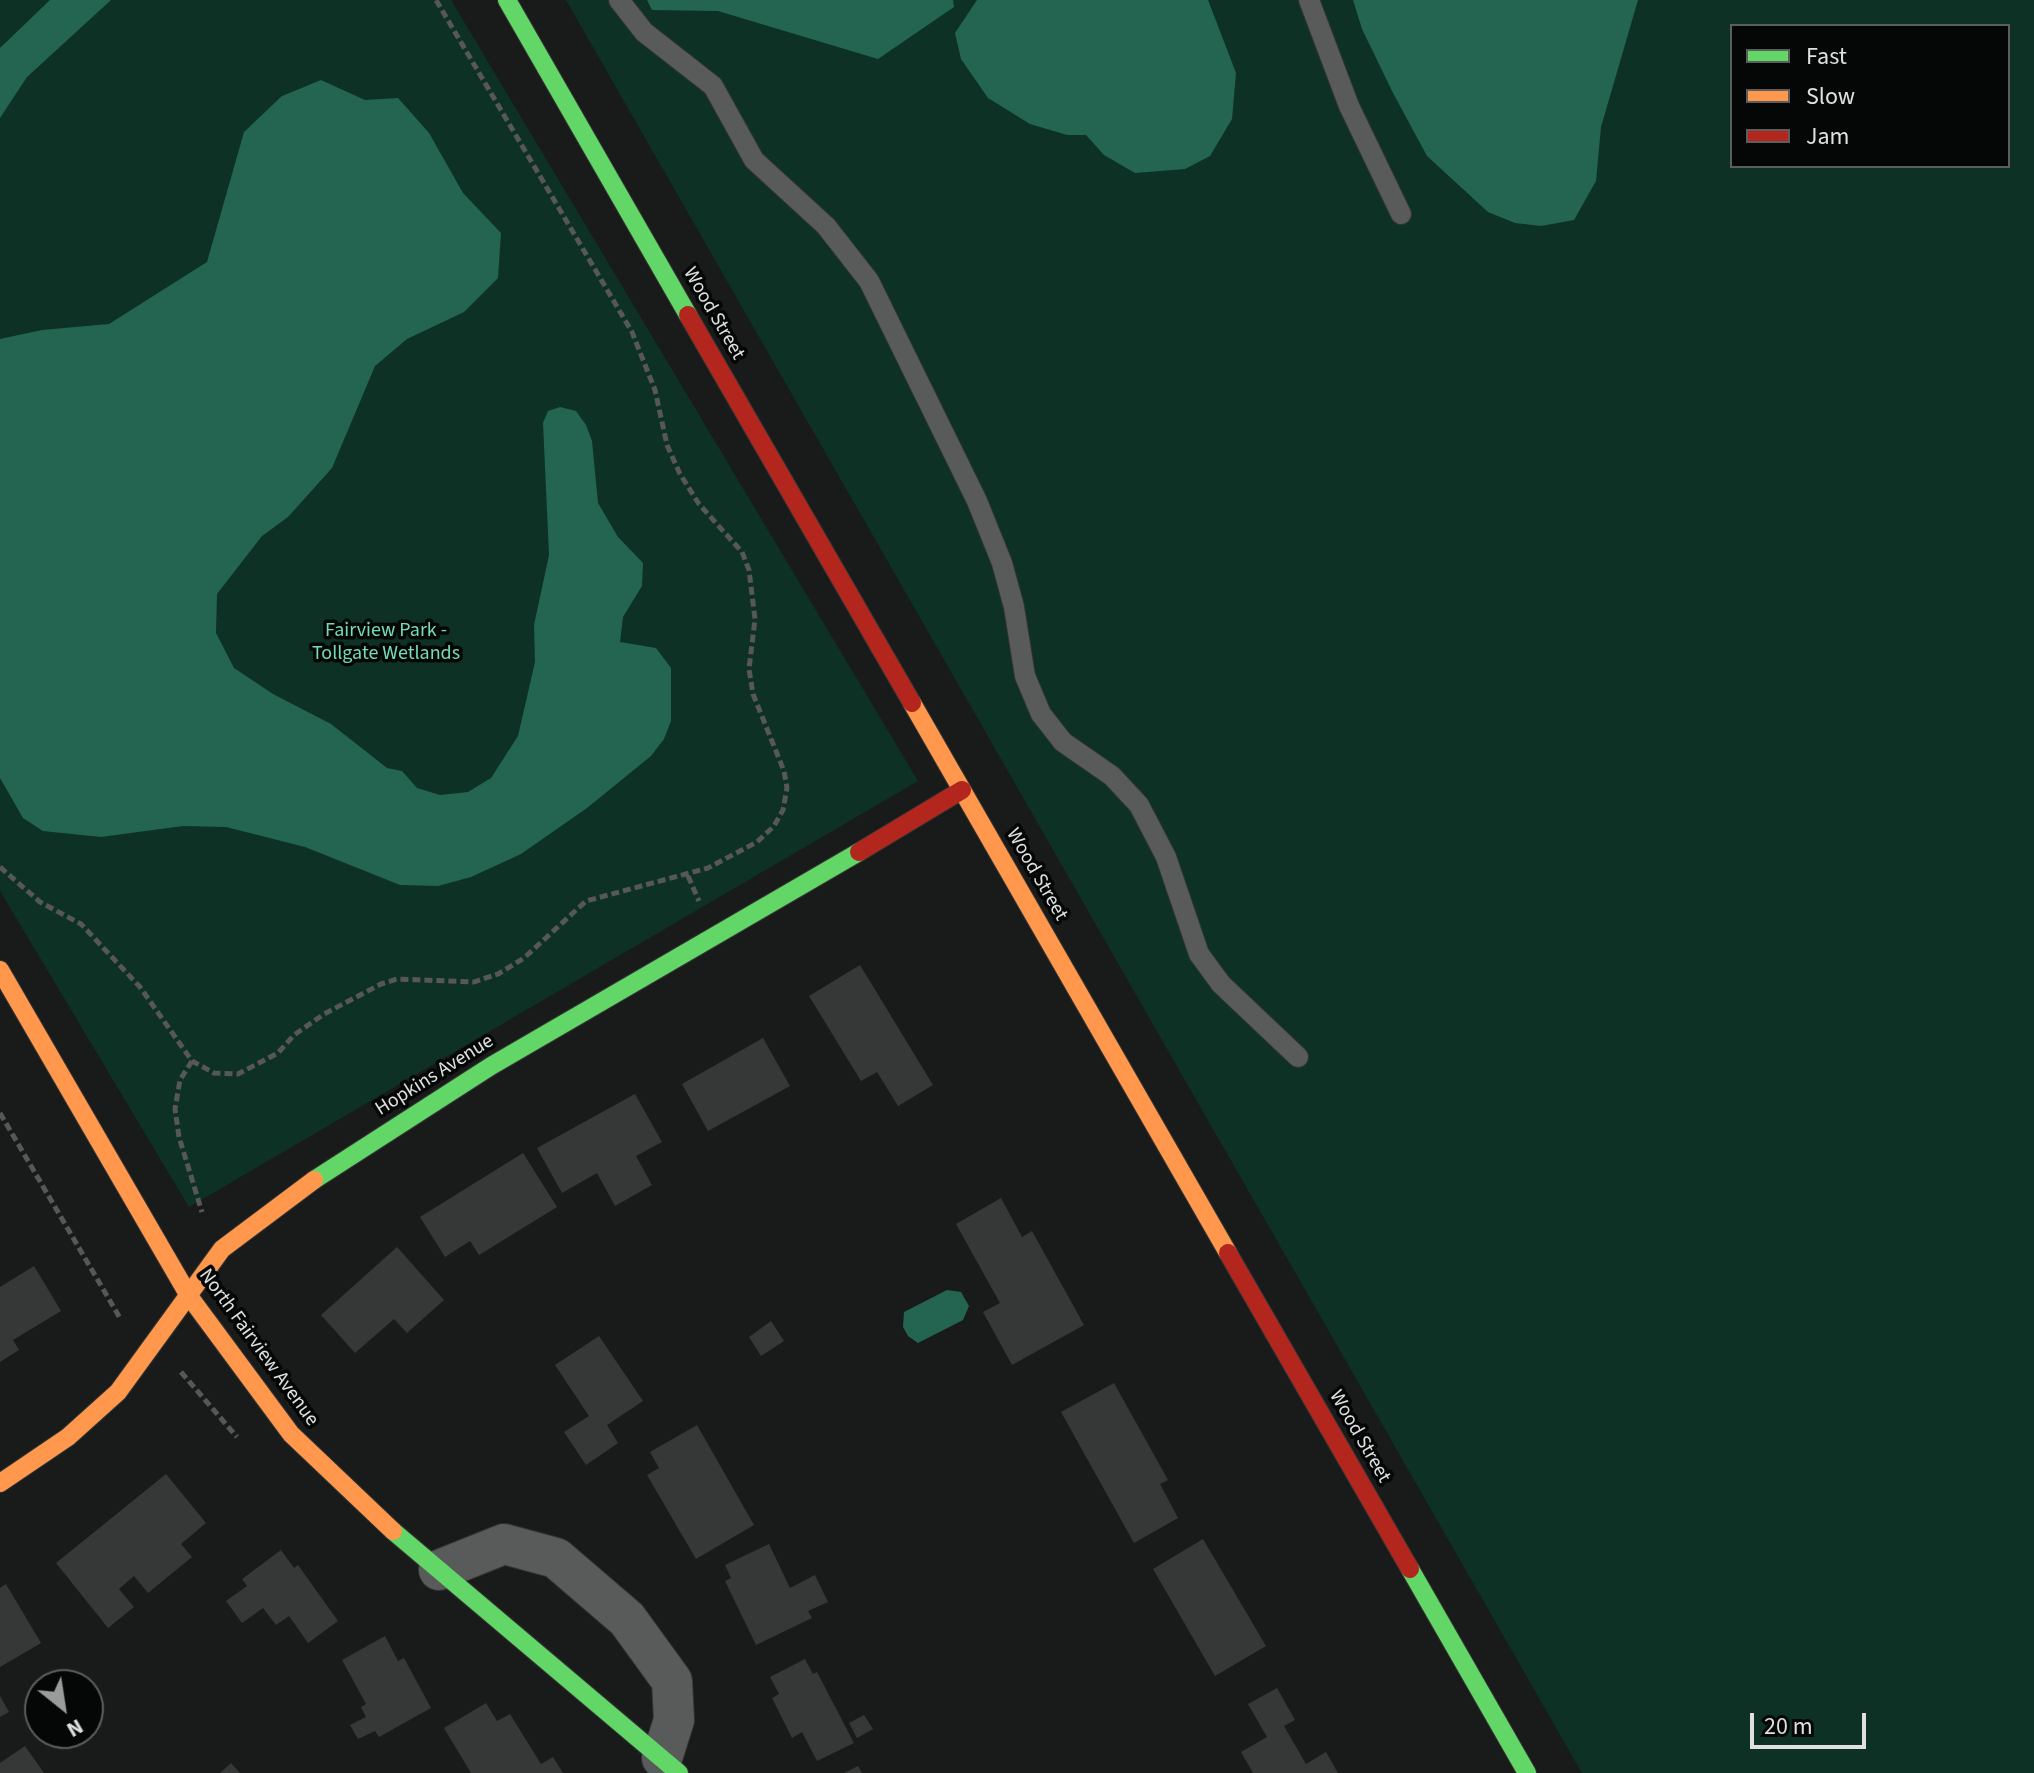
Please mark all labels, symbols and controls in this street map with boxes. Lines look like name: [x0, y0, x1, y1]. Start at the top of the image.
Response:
legend: [1730, 24, 2010, 168]
text: Fast: [1806, 39, 1847, 74]
text: Slow: [1806, 79, 1855, 114]
text: Jam: [1806, 119, 1850, 154]
street label: Wood Street: [677, 264, 749, 364]
park label: Fairview Park - Tollgate Wetlands: [312, 620, 460, 667]
street label: Wood Street: [1000, 825, 1072, 925]
street label: Hopkins Avenue: [371, 1030, 499, 1122]
street label: North Fairview Avenue: [193, 1265, 323, 1431]
street label: Wood Street: [1323, 1387, 1395, 1487]
north arrow: [24, 1669, 104, 1749]
scale bar: [1754, 1697, 1870, 1747]
text: 20 m: [1764, 1709, 1813, 1744]
text: N: [61, 1711, 89, 1746]

